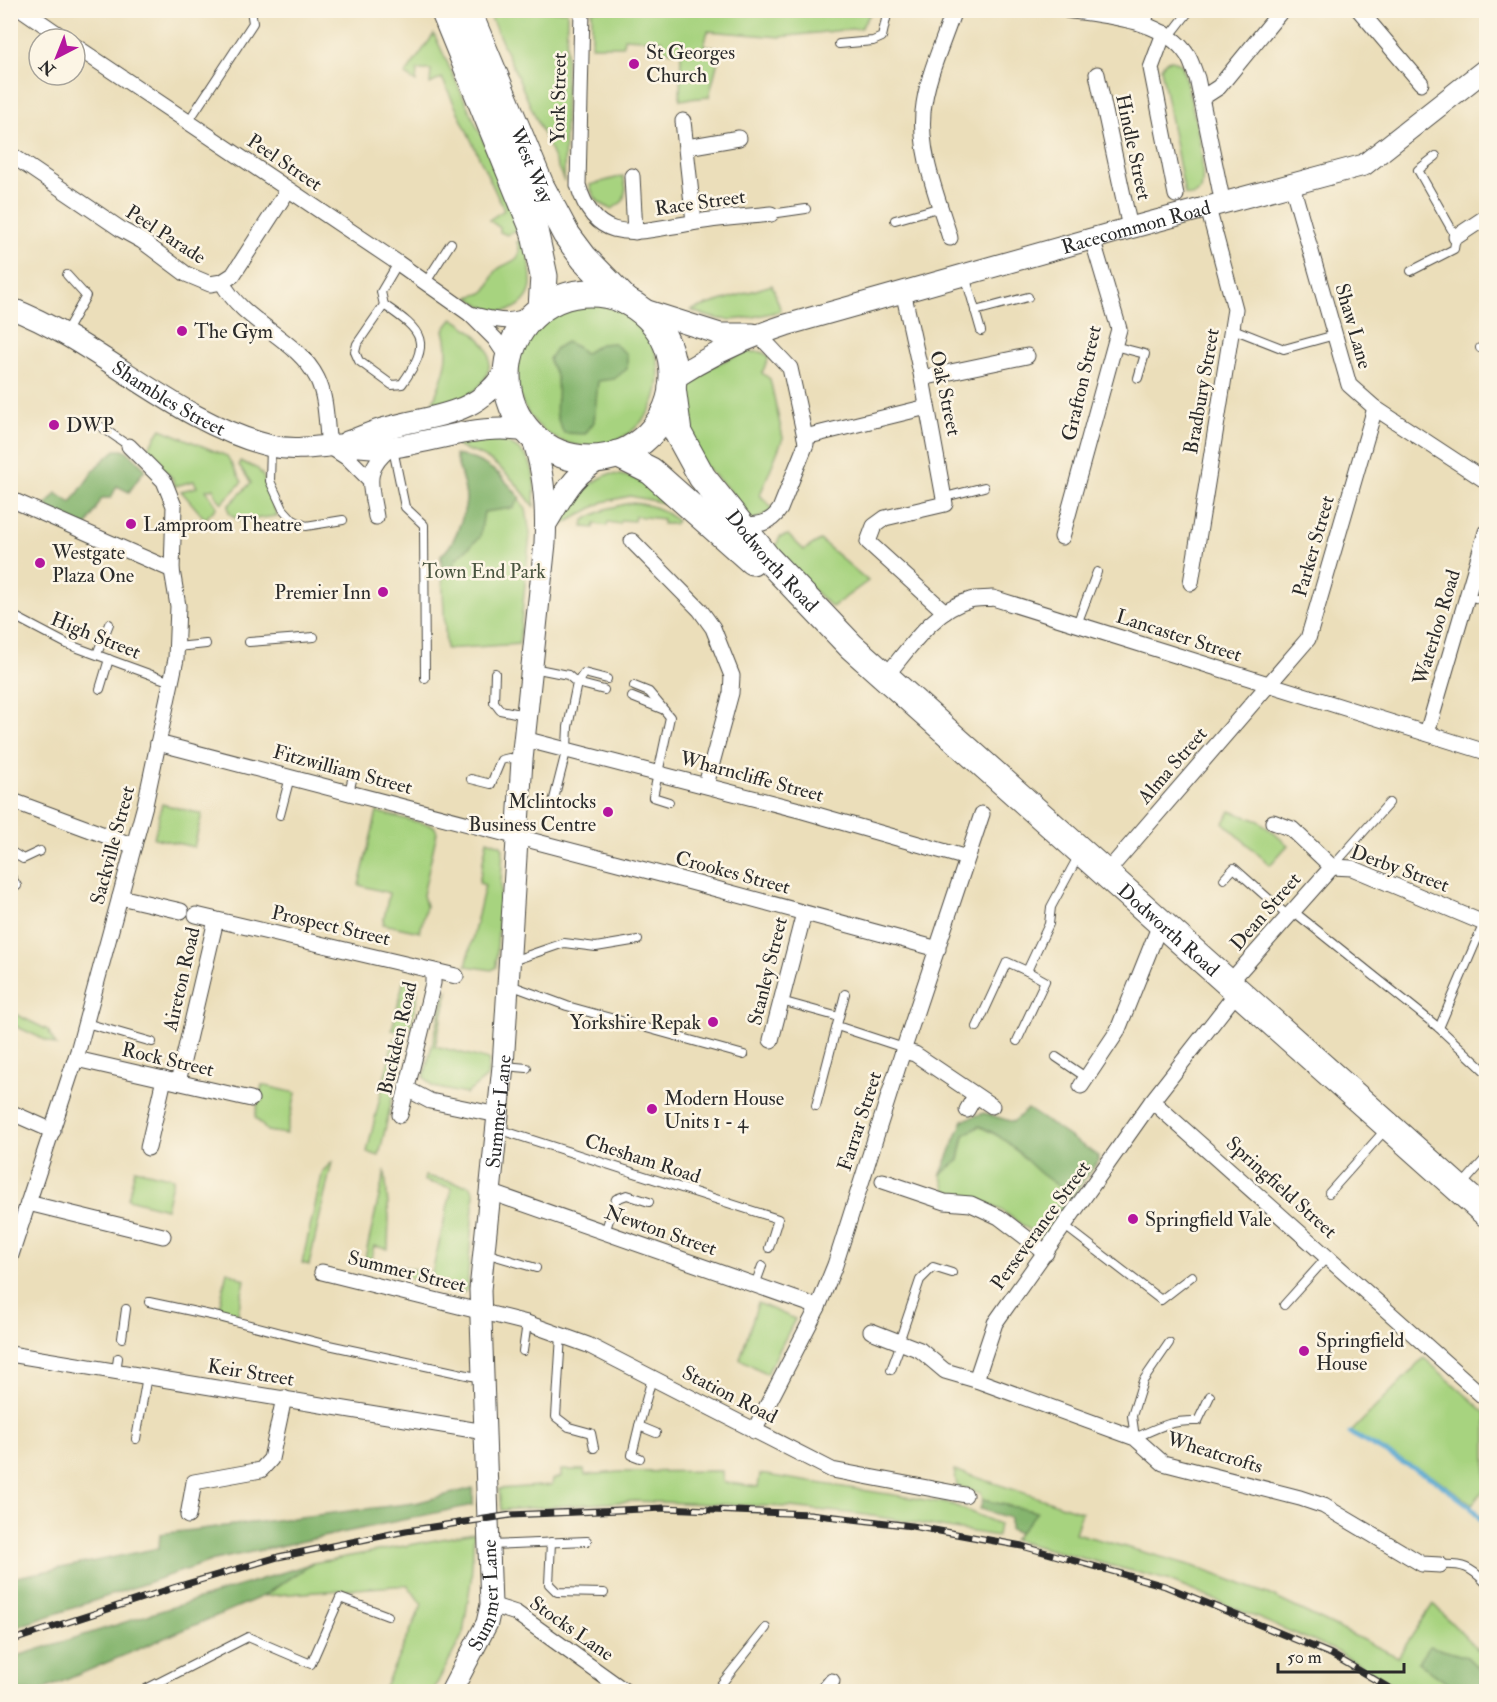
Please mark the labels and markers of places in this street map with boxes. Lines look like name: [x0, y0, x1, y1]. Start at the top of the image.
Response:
place label: St Georges Church: [646, 40, 735, 88]
marker: St Georges Church: [627, 57, 641, 71]
place label: The Gym: [194, 319, 274, 344]
marker: The Gym: [175, 324, 189, 338]
place label: DWP: [66, 413, 114, 438]
marker: DWP: [47, 418, 61, 432]
place label: Lamproom Theatre: [143, 512, 302, 538]
marker: Lamproom Theatre: [124, 517, 138, 531]
place label: Westgate Plaza One: [51, 540, 134, 588]
marker: Westgate Plaza One: [33, 556, 47, 570]
place label: Premier Inn: [274, 580, 371, 605]
marker: Premier Inn: [376, 585, 390, 599]
place label: Mclintocks Business Centre: [468, 789, 596, 837]
marker: Mclintocks Business Centre: [601, 805, 615, 819]
place label: Yorkshire Repak: [570, 1010, 701, 1036]
marker: Yorkshire Repak: [706, 1015, 720, 1029]
place label: Modern House Units 1 - 4: [664, 1086, 784, 1134]
marker: Modern House Units 1 - 4: [645, 1102, 659, 1116]
place label: Springfield Vale: [1145, 1207, 1272, 1233]
marker: Springfield Vale: [1126, 1212, 1140, 1226]
place label: Springfield House: [1316, 1328, 1404, 1376]
marker: Springfield House: [1297, 1344, 1311, 1358]

